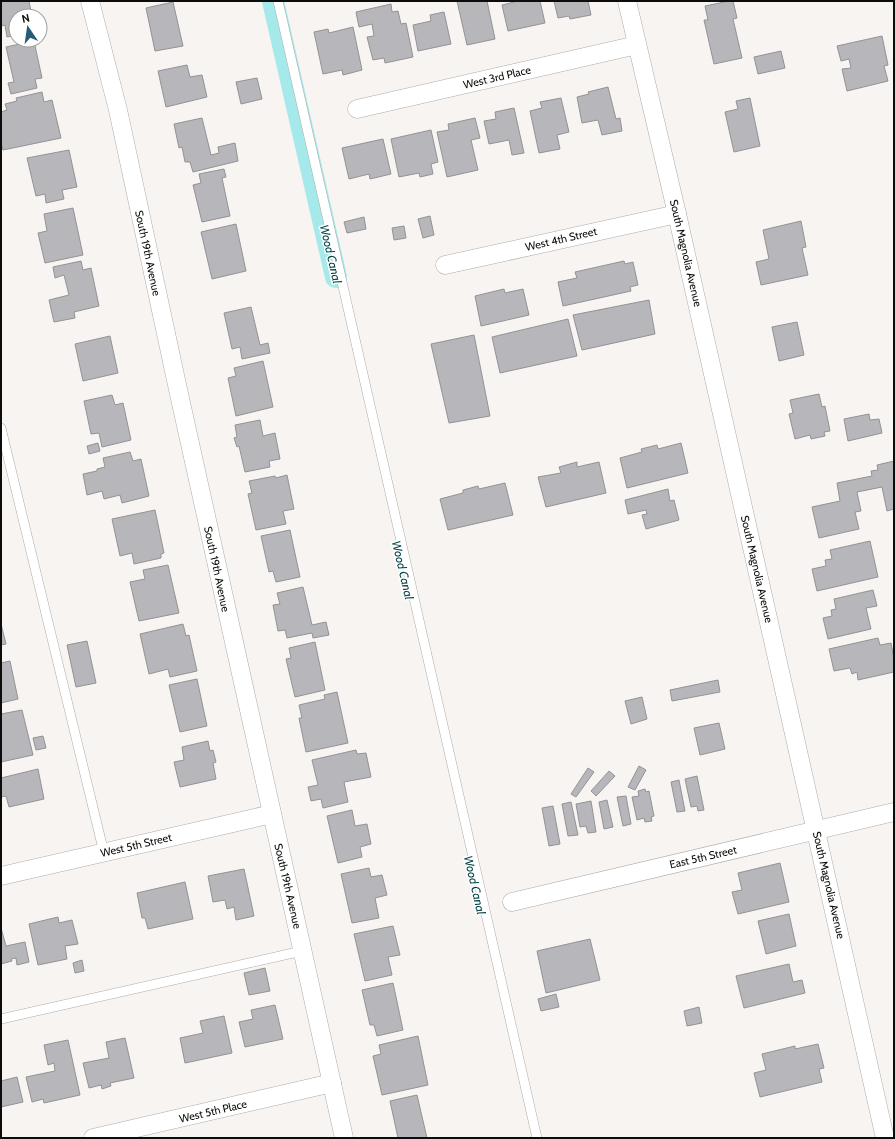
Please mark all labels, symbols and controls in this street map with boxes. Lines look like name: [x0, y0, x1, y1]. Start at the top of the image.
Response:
north arrow: [8, 8, 48, 48]
text: N: [20, 11, 31, 26]
street label: West 3rd Place: [462, 62, 532, 92]
street label: South Magnolia Avenue: [667, 198, 705, 308]
street label: South 19th Avenue: [132, 209, 164, 297]
water label: Wood Canal: [317, 223, 345, 285]
street label: West 4th Street: [524, 224, 598, 254]
street label: South Magnolia Avenue: [738, 514, 776, 624]
street label: South 19th Avenue: [201, 525, 233, 613]
water label: Wood Canal: [389, 539, 417, 601]
street label: West 5th Street: [99, 830, 173, 860]
street label: South Magnolia Avenue: [810, 830, 848, 940]
street label: South 19th Avenue: [271, 842, 305, 930]
street label: East 5th Street: [668, 842, 738, 872]
water label: Wood Canal: [461, 854, 489, 916]
street label: West 5th Place: [178, 1096, 249, 1126]

